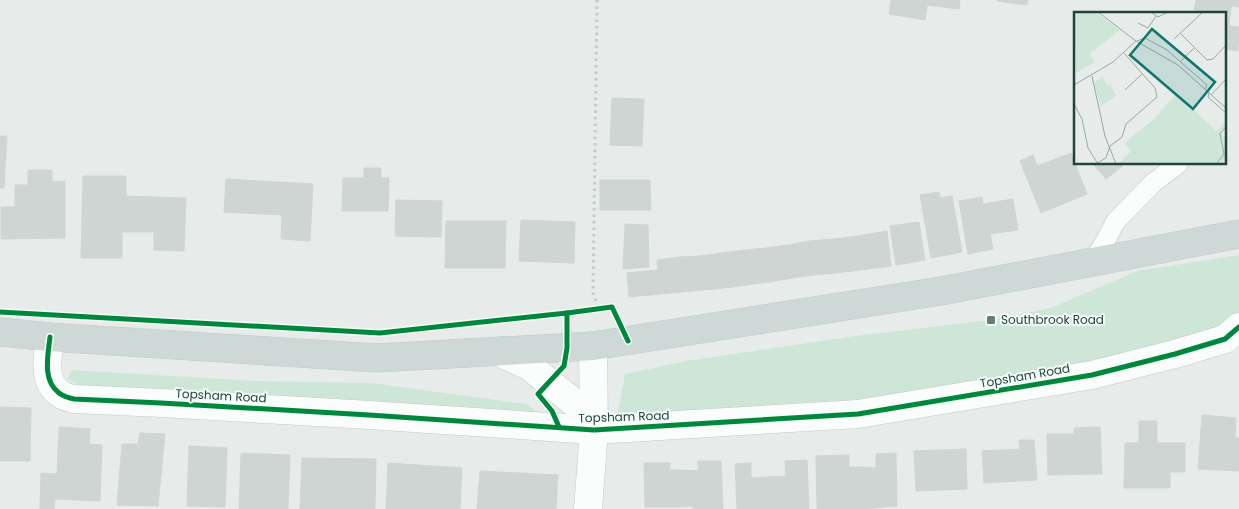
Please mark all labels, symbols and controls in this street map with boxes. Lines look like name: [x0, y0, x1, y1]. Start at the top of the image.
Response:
inset map: [1074, 12, 1226, 165]
place label: Southbrook Road: [1001, 311, 1104, 328]
marker: Southbrook Road: [985, 314, 997, 326]
street label: Topsham Road: [979, 359, 1071, 392]
street label: Topsham Road: [175, 385, 267, 406]
street label: Topsham Road: [578, 406, 670, 427]

